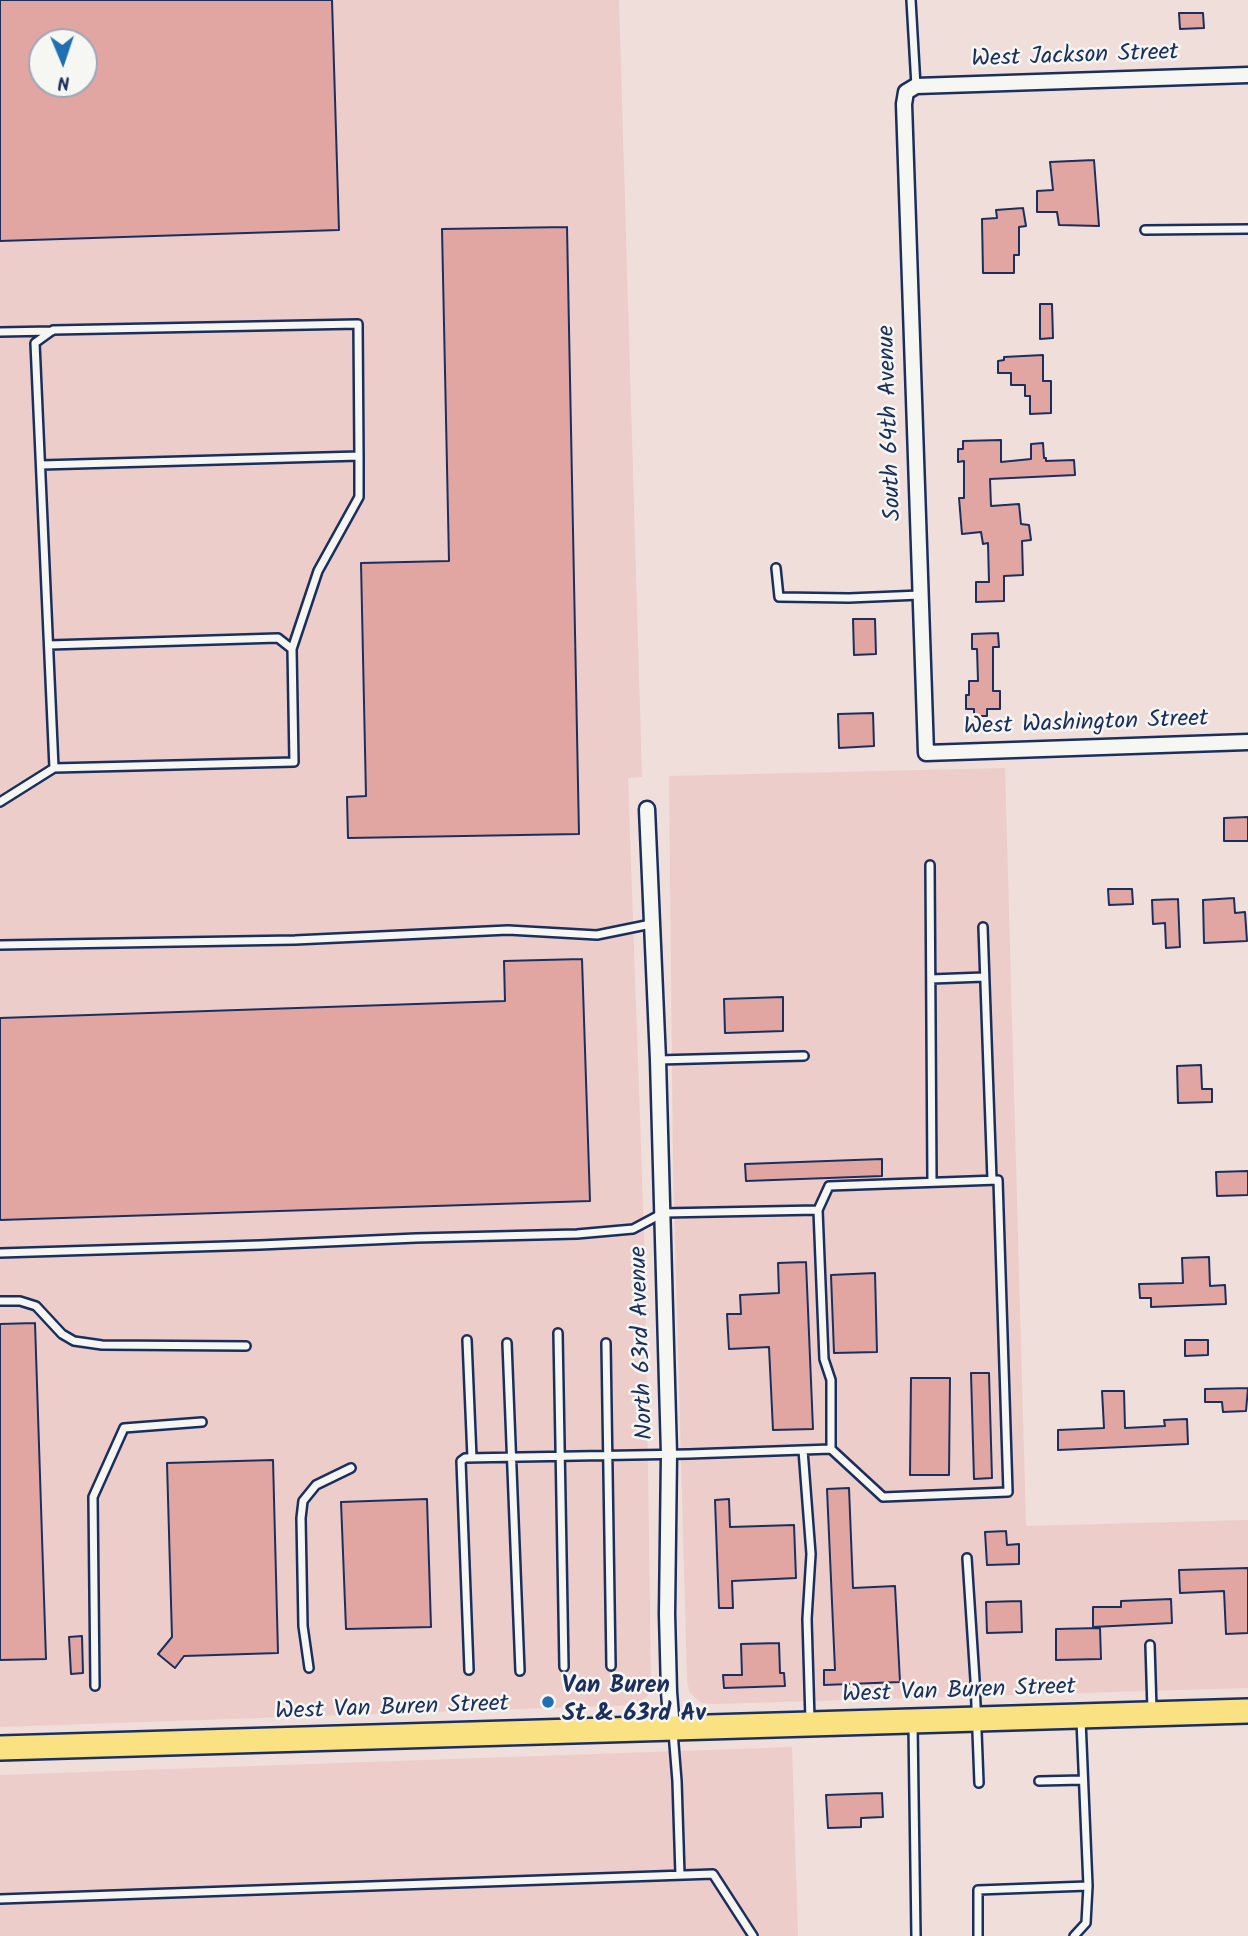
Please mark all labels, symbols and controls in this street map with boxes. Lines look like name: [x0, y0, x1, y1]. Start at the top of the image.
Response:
north arrow: [28, 28, 98, 98]
street label: West Jackson Street: [971, 40, 1179, 76]
text: N: [57, 67, 70, 97]
street label: South 64th Avenue: [874, 325, 910, 521]
street label: West Washington Street: [963, 706, 1209, 744]
street label: North 63rd Avenue: [626, 1246, 662, 1440]
place label: Van Buren St & 63rd Av: [562, 1674, 706, 1730]
street label: West Van Buren Street: [842, 1675, 1076, 1711]
street label: West Van Buren Street: [275, 1692, 509, 1728]
marker: Van Buren St & 63rd Av: [540, 1694, 556, 1710]

